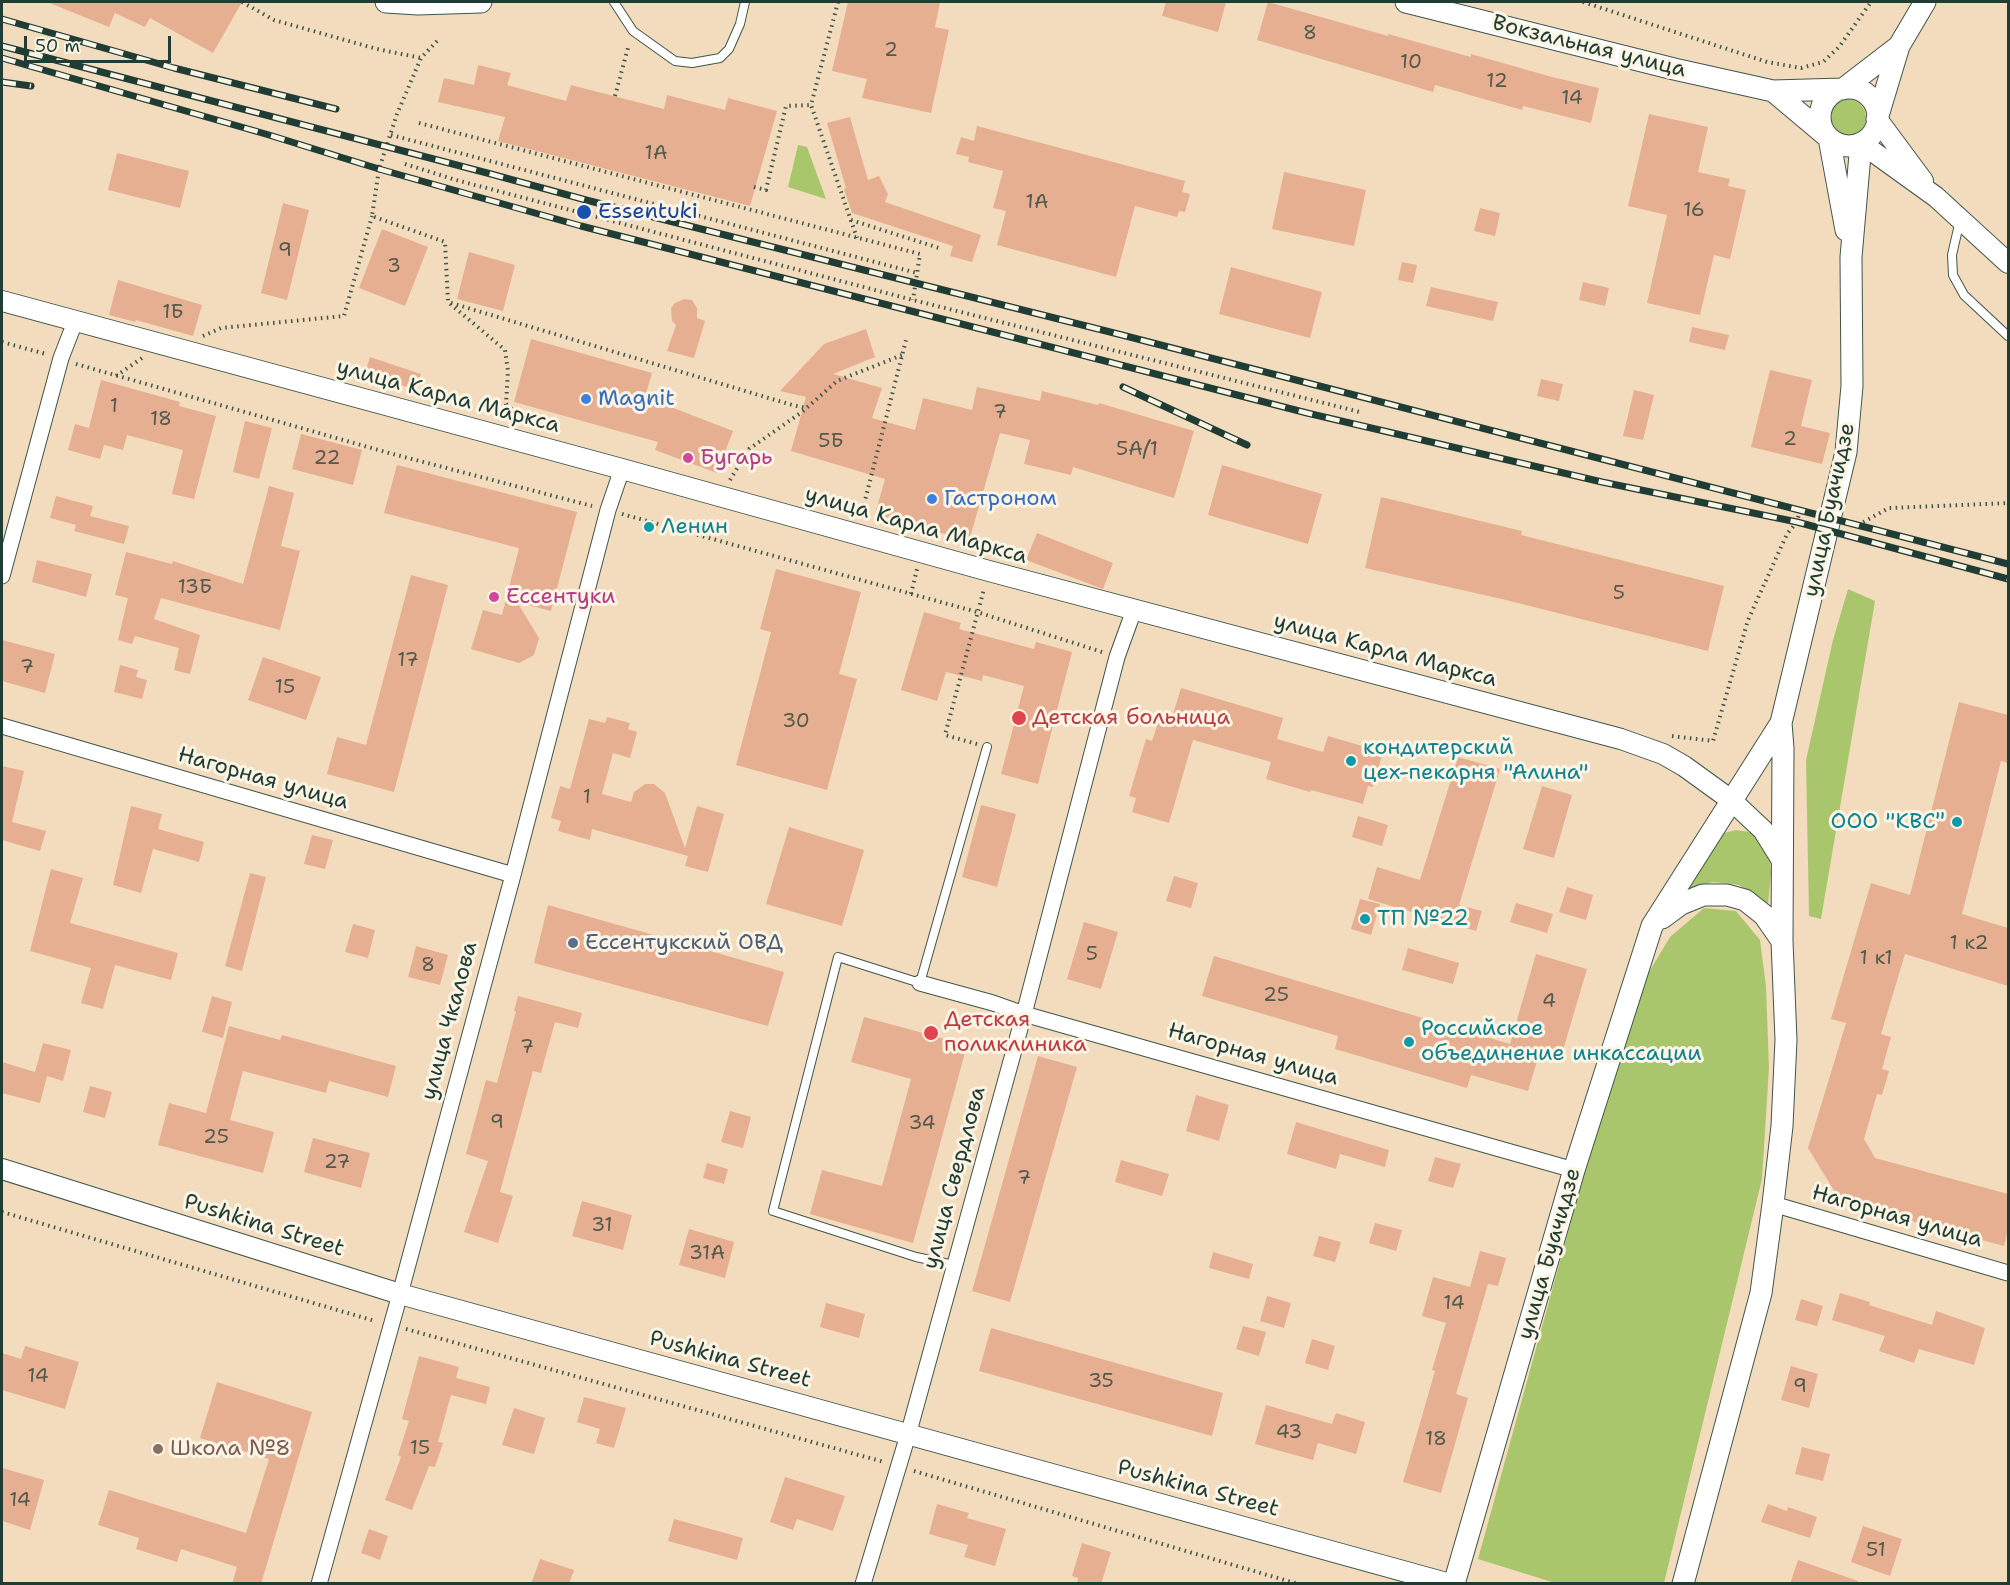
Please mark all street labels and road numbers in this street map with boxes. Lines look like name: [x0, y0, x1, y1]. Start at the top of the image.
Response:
street label: Вокзальная улица: [1490, 10, 1688, 84]
street label: улица Карла Маркса: [333, 354, 563, 440]
street label: улица Буачидзе: [1799, 421, 1861, 599]
street label: улица Карла Маркса: [802, 482, 1030, 570]
street label: улица Карла Маркса: [1270, 608, 1500, 694]
street label: Нагорная улица: [175, 742, 351, 816]
street label: улица Чкалова: [416, 939, 484, 1103]
street label: Нагорная улица: [1165, 1018, 1341, 1092]
street label: улица Свердлова: [918, 1084, 992, 1272]
street label: улица Буачидзе: [1513, 1165, 1587, 1343]
street label: Нагорная улица: [1809, 1180, 1985, 1254]
street label: Pushkina Street: [181, 1189, 347, 1263]
street label: Pushkina Street: [646, 1326, 814, 1394]
street label: Pushkina Street: [1114, 1455, 1282, 1523]

